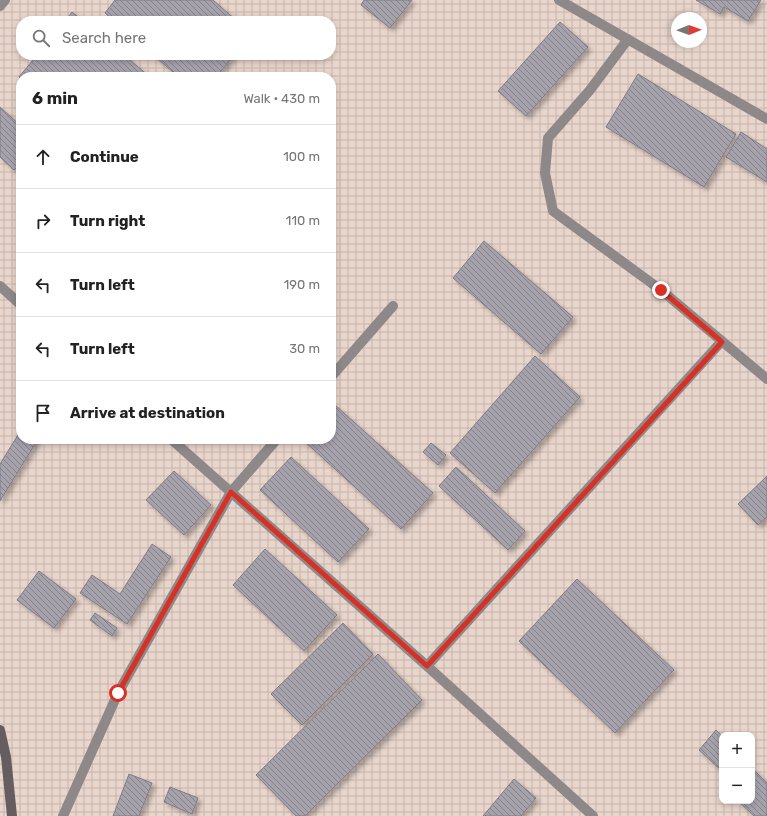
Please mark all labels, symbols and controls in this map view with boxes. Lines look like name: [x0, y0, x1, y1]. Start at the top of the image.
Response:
north arrow: [671, 12, 707, 48]
search box: [16, 16, 336, 60]
icon: search: [30, 27, 52, 49]
text: Search here: [62, 29, 146, 47]
text: 6 min: [32, 88, 78, 108]
text: Walk · 430 m: [243, 91, 320, 106]
icon: ahead: [32, 146, 54, 168]
text: Continue: [70, 148, 139, 166]
text: 100 m: [283, 149, 320, 164]
icon: right: [32, 210, 54, 232]
text: Turn right: [70, 212, 145, 230]
text: 110 m: [286, 213, 320, 228]
icon: left: [32, 274, 54, 296]
text: Turn left: [70, 276, 135, 294]
text: 190 m: [284, 277, 320, 292]
route end: [652, 281, 670, 299]
icon: left: [32, 338, 54, 360]
text: Turn left: [70, 340, 135, 358]
text: 30 m: [289, 341, 320, 356]
icon: arrive: [32, 402, 54, 424]
text: Arrive at destination: [70, 404, 225, 422]
route start: [109, 684, 127, 702]
map controls: [719, 732, 755, 804]
button: +: [719, 732, 755, 768]
button: −: [719, 768, 755, 804]

